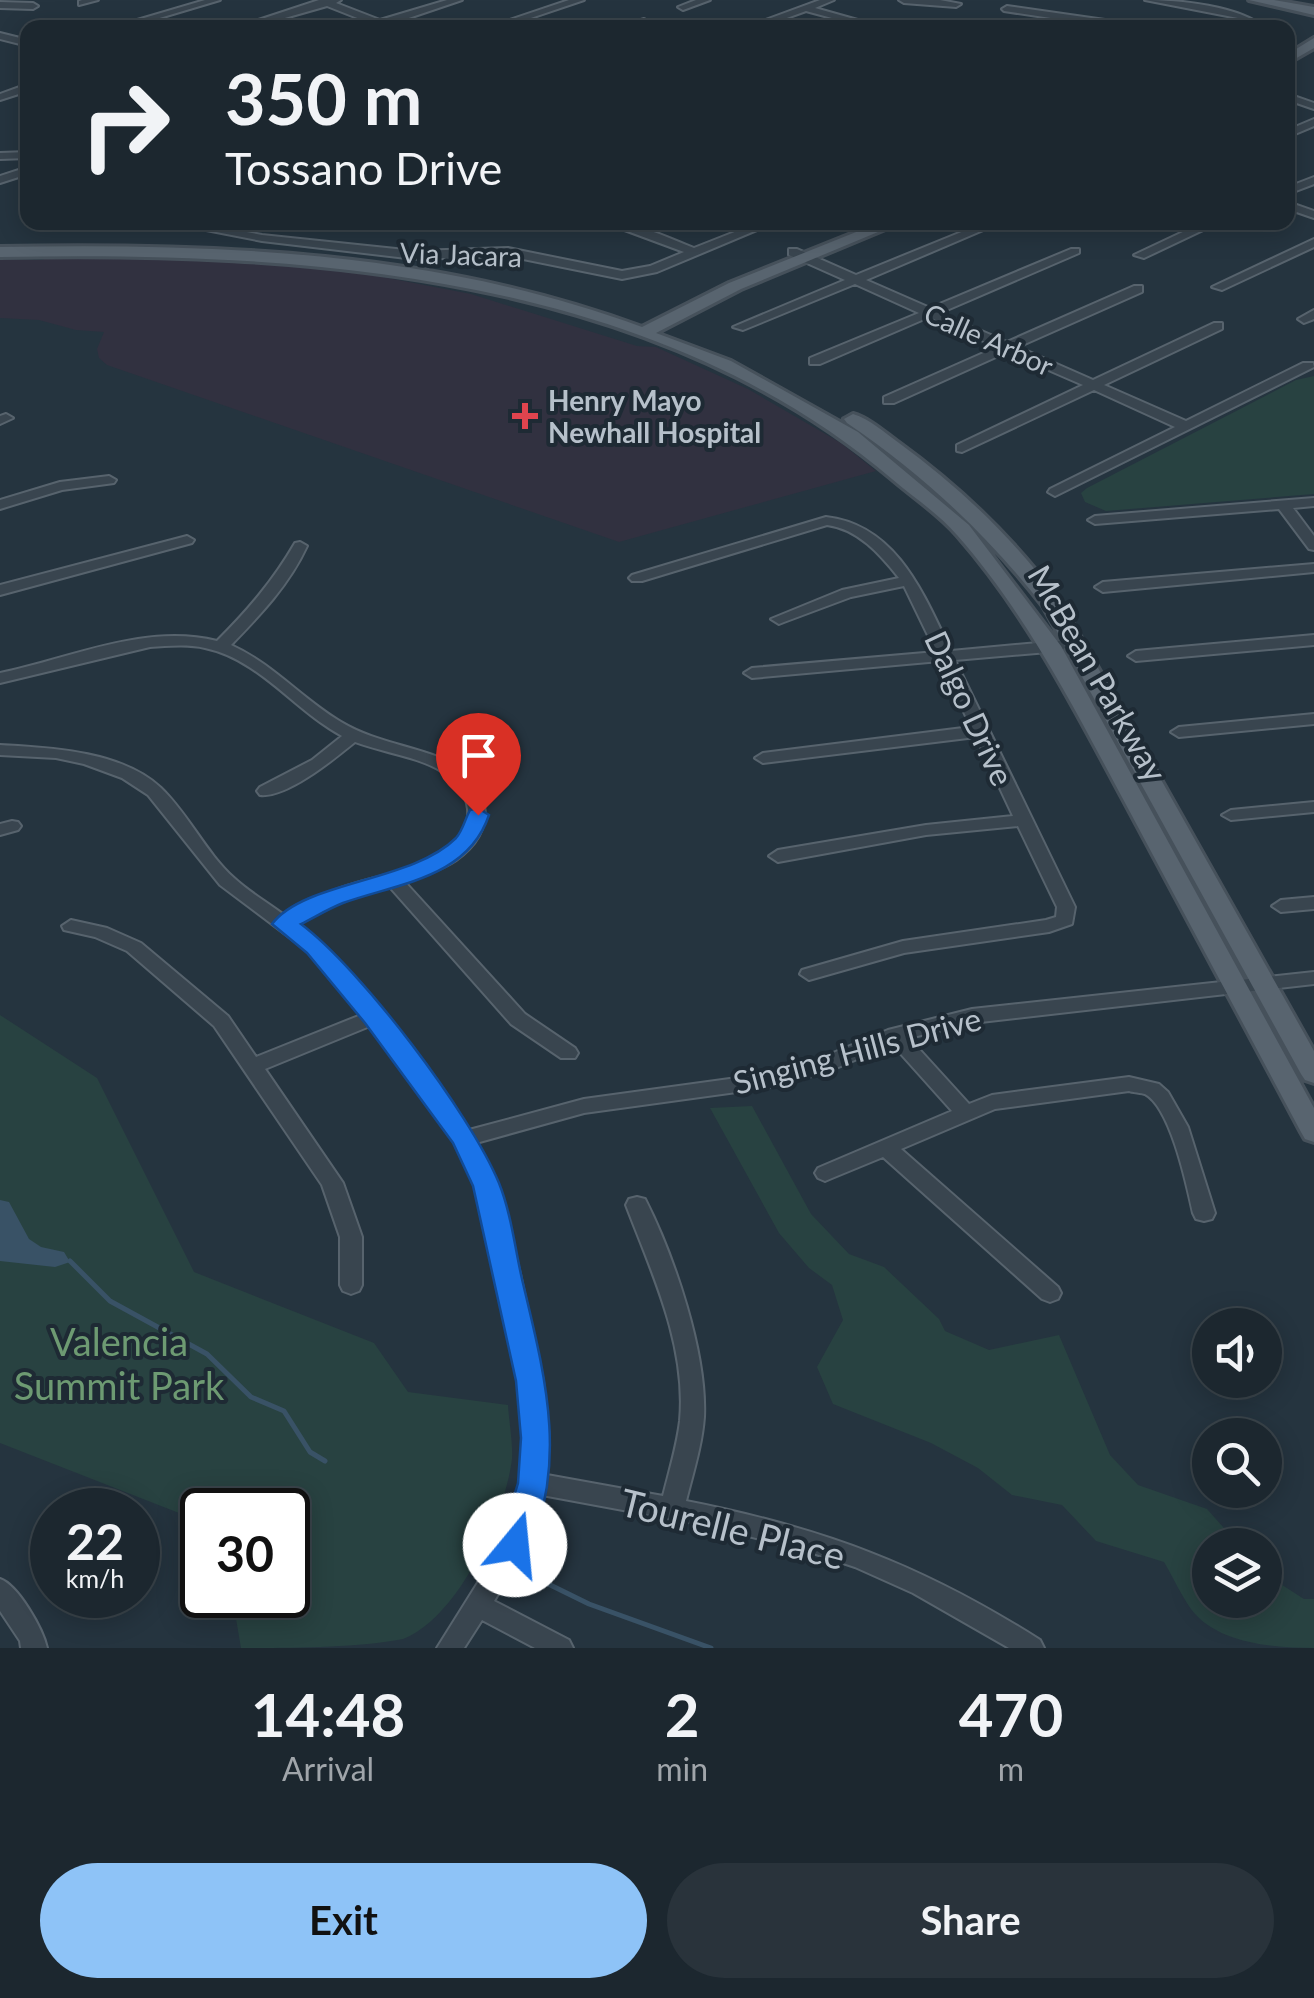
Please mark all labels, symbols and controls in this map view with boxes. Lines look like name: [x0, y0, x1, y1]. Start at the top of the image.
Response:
text: 350 m: [225, 56, 422, 140]
icon: right: [60, 60, 190, 190]
text: Tossano Drive: [225, 141, 502, 195]
street label: Via Jacara: [399, 235, 523, 273]
street label: Calle Arbor: [919, 295, 1059, 383]
place label: Henry Mayo Newhall Hospital: [548, 383, 761, 449]
marker: Henry Mayo Newhall Hospital: [512, 403, 538, 429]
street label: McBean Parkway: [1020, 558, 1176, 788]
street label: Dalgo Drive: [917, 624, 1023, 792]
pin: [436, 713, 521, 816]
icon: arrive: [451, 728, 506, 783]
street label: Singing Hills Drive: [729, 998, 985, 1102]
map controls: [1192, 1308, 1282, 1618]
button: sound: [1192, 1308, 1282, 1398]
park label: Valencia Summit Park: [14, 1318, 225, 1408]
button: search: [1192, 1418, 1282, 1508]
street label: Tourelle Place: [616, 1478, 850, 1578]
speed limit sign: 30: [180, 1488, 310, 1618]
position arrow: [463, 1493, 567, 1597]
text: 22: [66, 1511, 124, 1571]
button: layers: [1192, 1528, 1282, 1618]
text: km/h: [66, 1563, 124, 1593]
text: 14:48: [251, 1678, 405, 1750]
text: 2: [665, 1678, 700, 1750]
text: 470: [959, 1678, 1063, 1750]
text: Arrival: [282, 1749, 374, 1788]
text: min: [656, 1749, 708, 1788]
text: m: [998, 1749, 1024, 1788]
button: Exit: [40, 1863, 647, 1978]
button: Share: [667, 1863, 1274, 1978]

